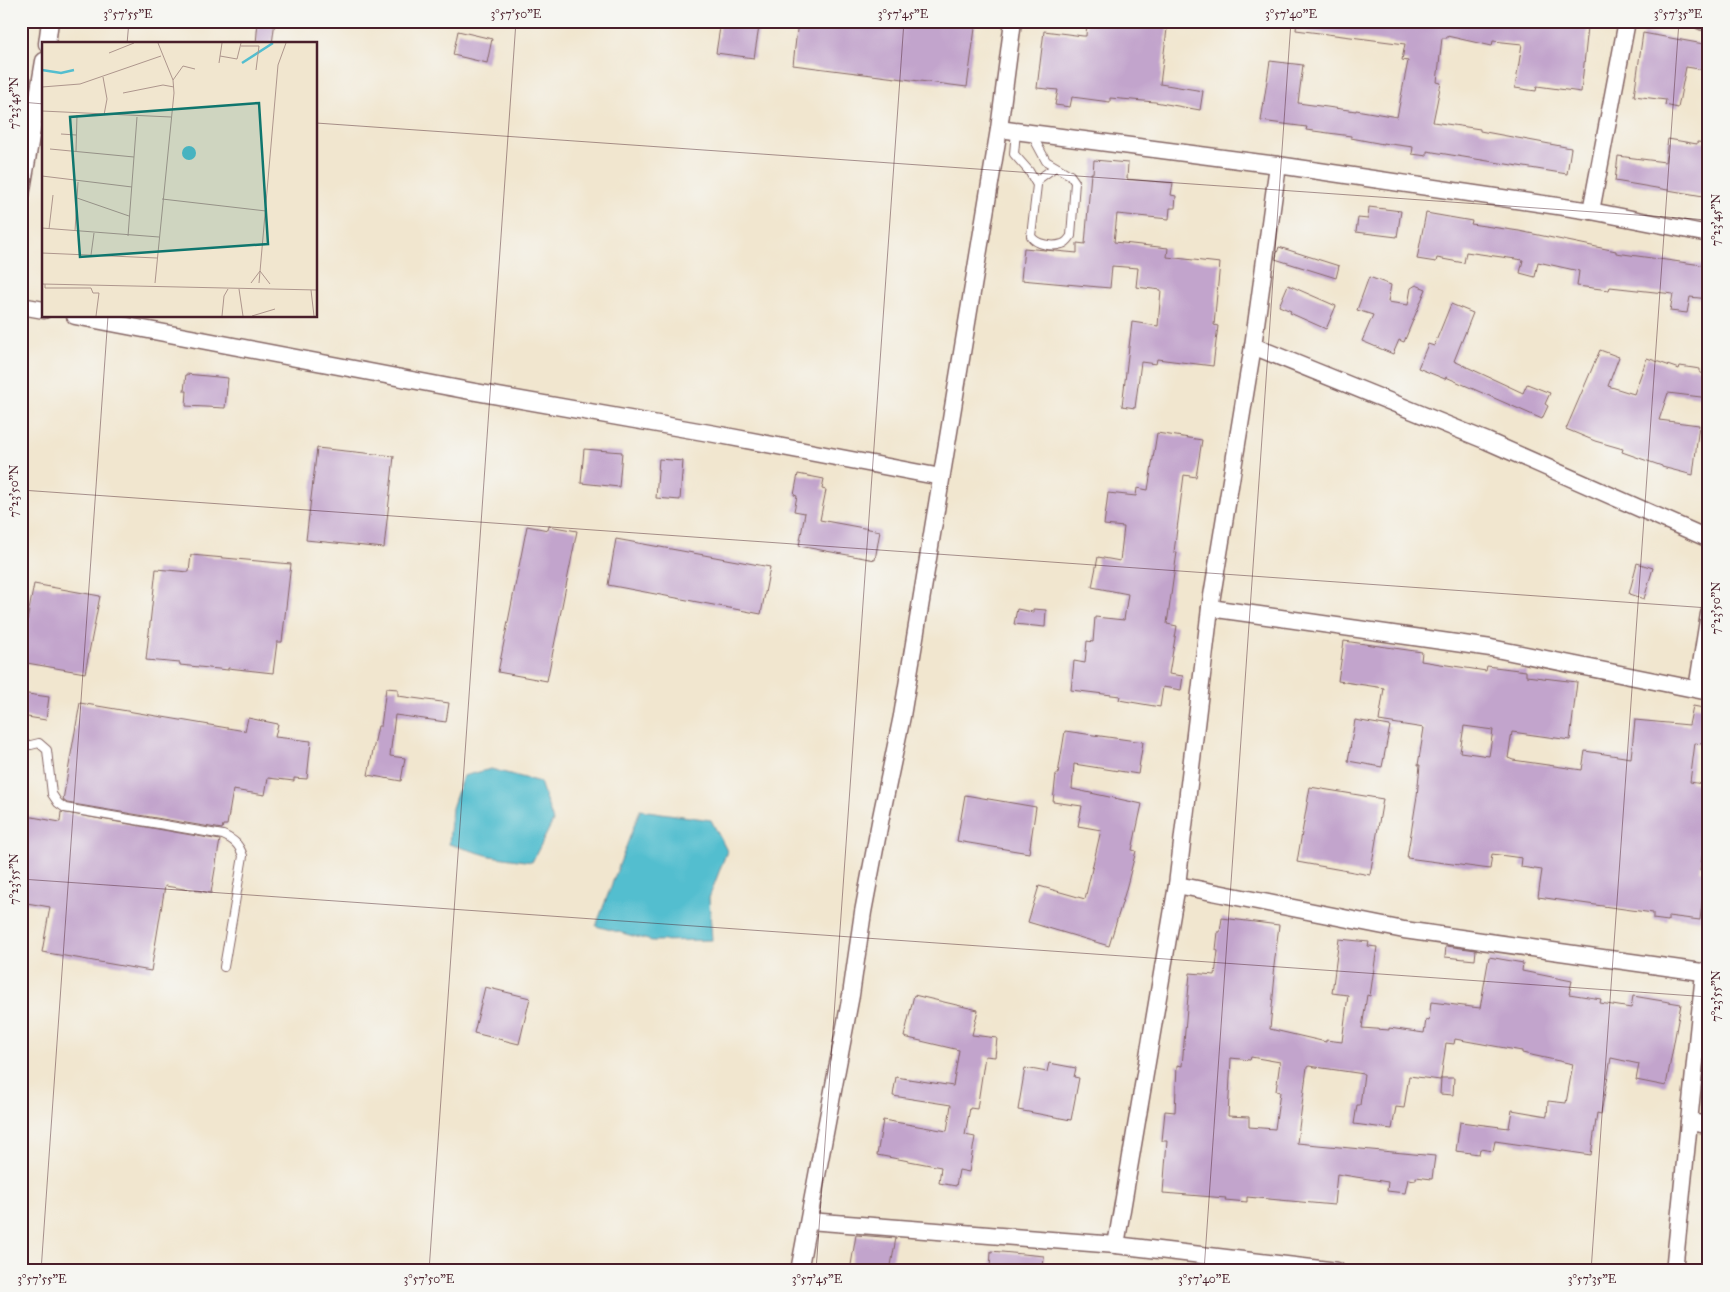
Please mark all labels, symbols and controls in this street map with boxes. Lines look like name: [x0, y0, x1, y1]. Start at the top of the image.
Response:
text: 3°57'55"E: [103, 7, 153, 21]
text: 3°57'50"E: [491, 7, 542, 21]
text: 3°57'45"E: [878, 7, 929, 21]
text: 3°57'40"E: [1265, 7, 1317, 21]
text: 3°57'35"E: [1654, 7, 1703, 21]
inset map: [42, 42, 318, 318]
text: 7°23'45"N: [7, 77, 21, 129]
text: 7°23'45"N: [1709, 194, 1723, 246]
text: 7°23'50"N: [7, 465, 21, 517]
text: 7°23'50"N: [1709, 582, 1723, 634]
text: 7°23'55"N: [7, 853, 21, 905]
text: 7°23'55"N: [1709, 970, 1723, 1022]
text: 3°57'55"E: [17, 1272, 67, 1286]
text: 3°57'50"E: [404, 1272, 455, 1286]
text: 3°57'45"E: [792, 1272, 843, 1286]
text: 3°57'40"E: [1178, 1272, 1230, 1286]
text: 3°57'35"E: [1568, 1272, 1617, 1286]

